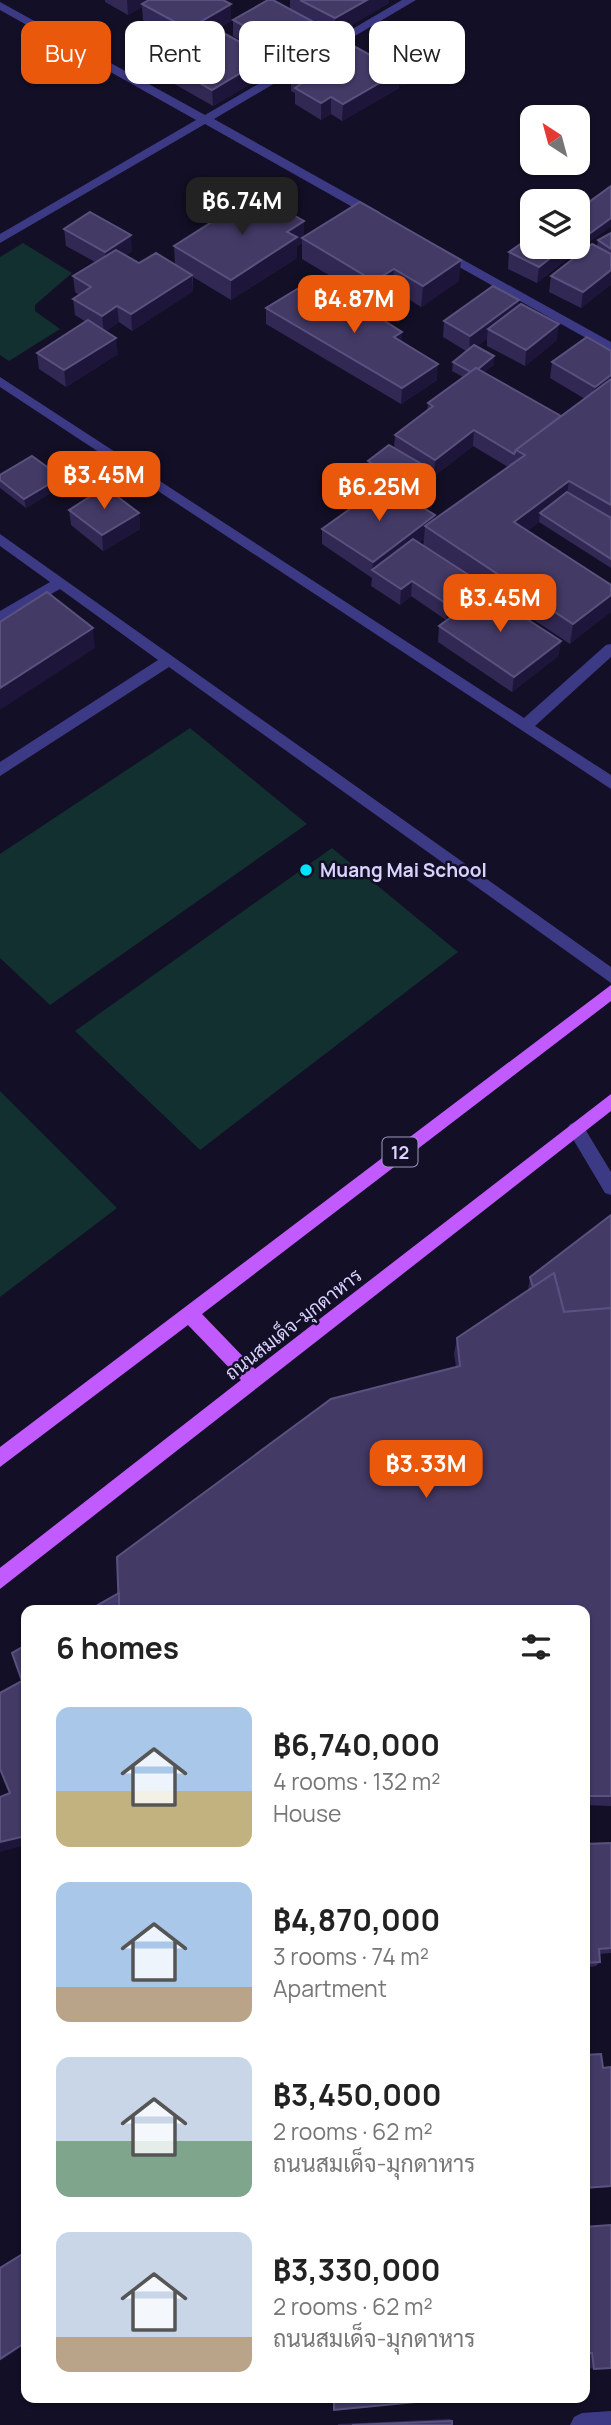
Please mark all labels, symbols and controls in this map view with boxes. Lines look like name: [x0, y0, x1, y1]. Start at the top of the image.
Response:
chip: Buy: [21, 21, 111, 84]
chip: Rent: [125, 21, 225, 84]
chip: Filters: [239, 21, 355, 84]
chip: New: [369, 21, 465, 84]
north arrow: [520, 105, 590, 175]
map controls: [520, 105, 590, 259]
pin: ฿6.74M: [185, 177, 299, 237]
text: ฿6.74M: [202, 184, 282, 216]
button: layers: [520, 189, 590, 259]
pin: ฿4.87M: [297, 276, 411, 335]
text: ฿4.87M: [314, 282, 394, 314]
pin: ฿3.45M: [47, 452, 161, 511]
text: ฿3.45M: [63, 458, 145, 490]
pin: ฿6.25M: [322, 463, 436, 523]
text: ฿6.25M: [338, 470, 420, 502]
pin: ฿3.45M: [443, 574, 557, 634]
text: ฿3.45M: [459, 581, 541, 613]
place label: Muang Mai School: [320, 857, 487, 883]
marker: Muang Mai School: [298, 862, 314, 878]
road number: 12: [382, 1138, 418, 1167]
street label: ถนนสมเด็จ-มุกดาหาร: [219, 1262, 367, 1386]
pin: ฿3.33M: [369, 1440, 483, 1500]
text: ฿3.33M: [386, 1447, 466, 1479]
text: 6 homes: [56, 1627, 179, 1668]
icon: filters: [517, 1628, 555, 1666]
text: ฿6,740,000: [273, 1724, 440, 1765]
icon: home: [112, 1735, 196, 1819]
text: 4 rooms · 132 m²: [273, 1765, 441, 1797]
text: House: [273, 1797, 342, 1829]
text: ฿4,870,000: [273, 1899, 440, 1940]
icon: home: [112, 1910, 196, 1994]
text: 3 rooms · 74 m²: [273, 1940, 429, 1972]
text: Apartment: [273, 1972, 387, 2004]
text: ฿3,450,000: [273, 2074, 442, 2115]
icon: home: [112, 2085, 196, 2169]
text: 2 rooms · 62 m²: [273, 2115, 433, 2147]
text: ถนนสมเด็จ-มุกดาหาร: [273, 2147, 475, 2179]
text: ฿3,330,000: [273, 2249, 441, 2290]
icon: home: [112, 2260, 196, 2344]
text: 2 rooms · 62 m²: [273, 2290, 433, 2322]
text: ถนนสมเด็จ-มุกดาหาร: [273, 2322, 475, 2354]

